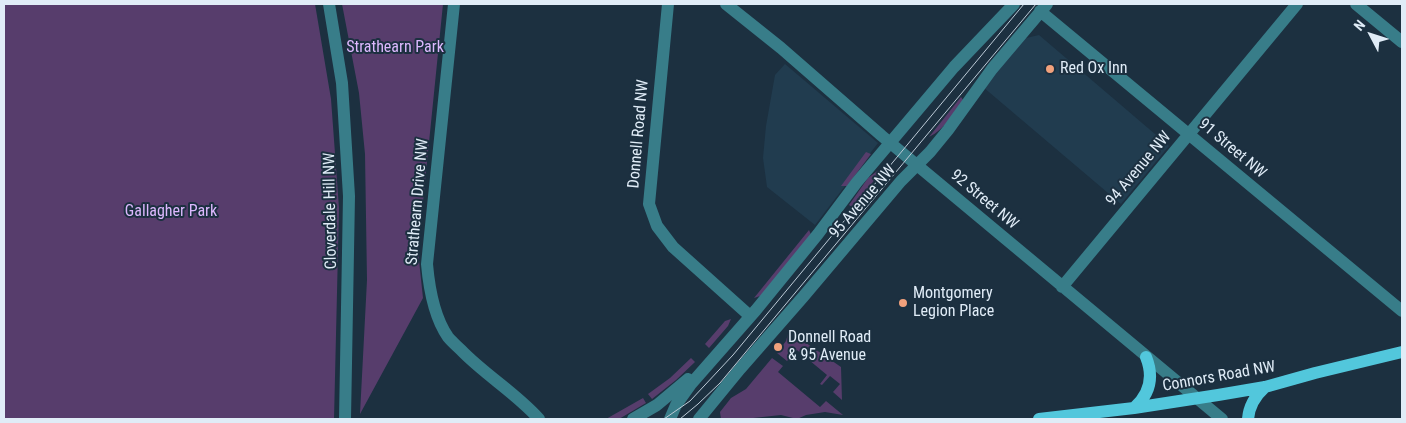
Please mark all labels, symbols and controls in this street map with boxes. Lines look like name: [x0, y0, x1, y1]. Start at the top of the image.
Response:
north arrow: [1346, 10, 1396, 60]
text: N: [1351, 17, 1368, 34]
park label: Strathearn Park: [346, 38, 444, 58]
place label: Red Ox Inn: [1060, 59, 1127, 79]
marker: Red Ox Inn: [1044, 63, 1056, 75]
street label: Donnell Road NW: [625, 79, 653, 189]
street label: 91 Street NW: [1194, 115, 1270, 183]
street label: 94 Avenue NW: [1102, 128, 1176, 210]
street label: Strathearn Drive NW: [403, 138, 433, 266]
street label: Cloverdale Hill NW: [320, 152, 342, 270]
street label: 95 Avenue NW: [826, 161, 900, 243]
street label: 92 Street NW: [946, 166, 1022, 234]
park label: Gallagher Park: [125, 202, 217, 222]
place label: Montgomery Legion Place: [913, 284, 994, 322]
marker: Montgomery Legion Place: [897, 297, 909, 309]
place label: Donnell Road & 95 Avenue: [788, 328, 871, 366]
marker: Donnell Road & 95 Avenue: [772, 341, 784, 353]
street label: Connors Road NW: [1161, 358, 1277, 396]

